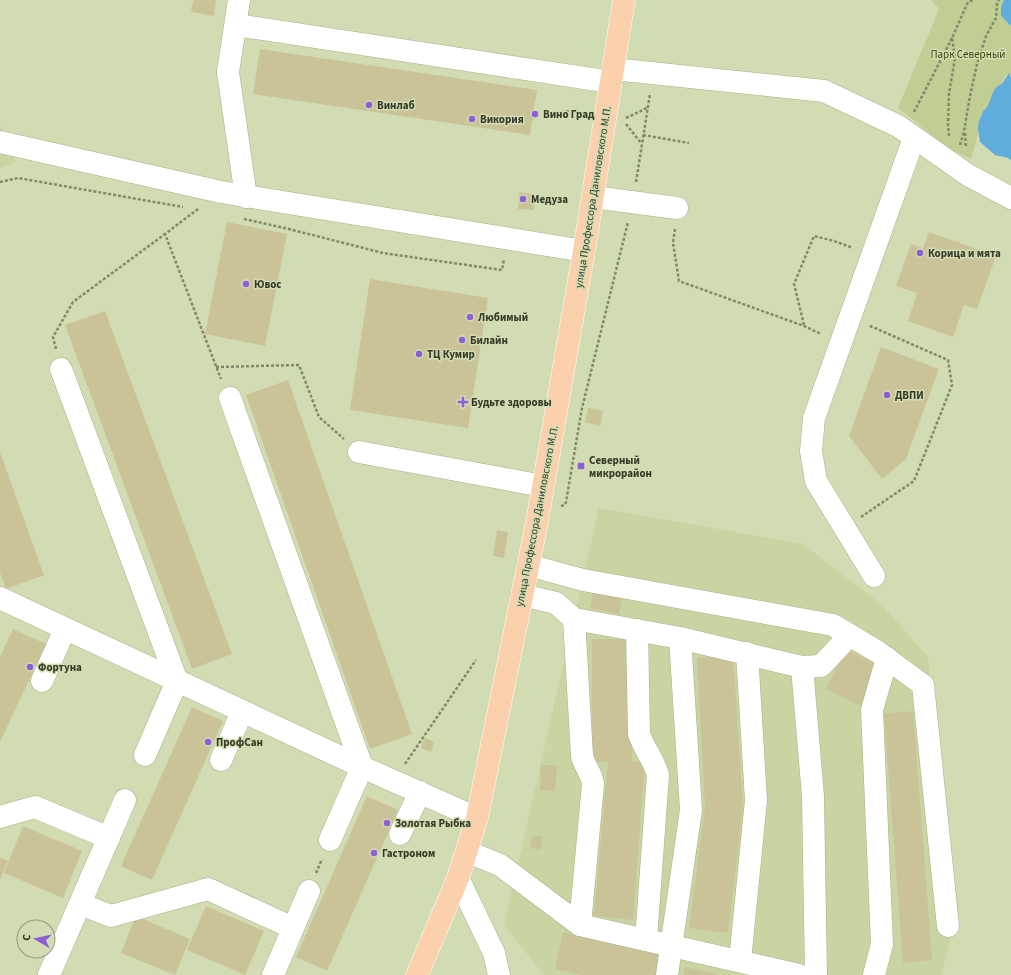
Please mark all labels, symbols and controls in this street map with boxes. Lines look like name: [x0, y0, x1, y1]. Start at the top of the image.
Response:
park label: Парк Северный: [930, 47, 1006, 62]
place label: Винлаб: [377, 98, 415, 113]
marker: Винлаб: [364, 100, 374, 110]
street label: улица Профессора Даниловского М.П.: [571, 105, 615, 289]
place label: Вино Град: [543, 107, 595, 122]
marker: Вино Град: [530, 109, 540, 119]
place label: Викория: [480, 112, 524, 127]
marker: Викория: [467, 114, 477, 124]
place label: Медуза: [531, 192, 568, 207]
marker: Медуза: [518, 194, 528, 204]
place label: Корица и мята: [928, 246, 1001, 261]
marker: Корица и мята: [915, 248, 925, 258]
place label: Ювос: [254, 277, 282, 292]
marker: Ювос: [241, 279, 251, 289]
place label: Любимый: [477, 310, 528, 325]
marker: Любимый: [465, 312, 475, 322]
place label: Билайн: [470, 333, 508, 348]
marker: Билайн: [457, 335, 467, 345]
place label: ТЦ Кумир: [427, 347, 475, 362]
marker: ТЦ Кумир: [414, 349, 424, 359]
place label: ДВПИ: [895, 388, 924, 403]
marker: ДВПИ: [882, 390, 892, 400]
place label: Будьте здоровы: [471, 395, 552, 410]
marker: Будьте здоровы: [458, 397, 468, 407]
street label: улица Профессора Даниловского М.П.: [512, 424, 562, 608]
place label: Северный микрорайон: [589, 453, 652, 481]
marker: Северный микрорайон: [576, 461, 586, 471]
place label: Фортуна: [38, 660, 82, 675]
marker: Фортуна: [25, 662, 35, 672]
place label: ПрофСан: [216, 735, 263, 750]
marker: ПрофСан: [203, 737, 213, 747]
place label: Золотая Рыбка: [395, 816, 471, 831]
marker: Золотая Рыбка: [382, 818, 392, 828]
place label: Гастроном: [382, 846, 435, 861]
marker: Гастроном: [369, 848, 379, 858]
north arrow: [16, 919, 56, 959]
text: С: [19, 933, 35, 942]

